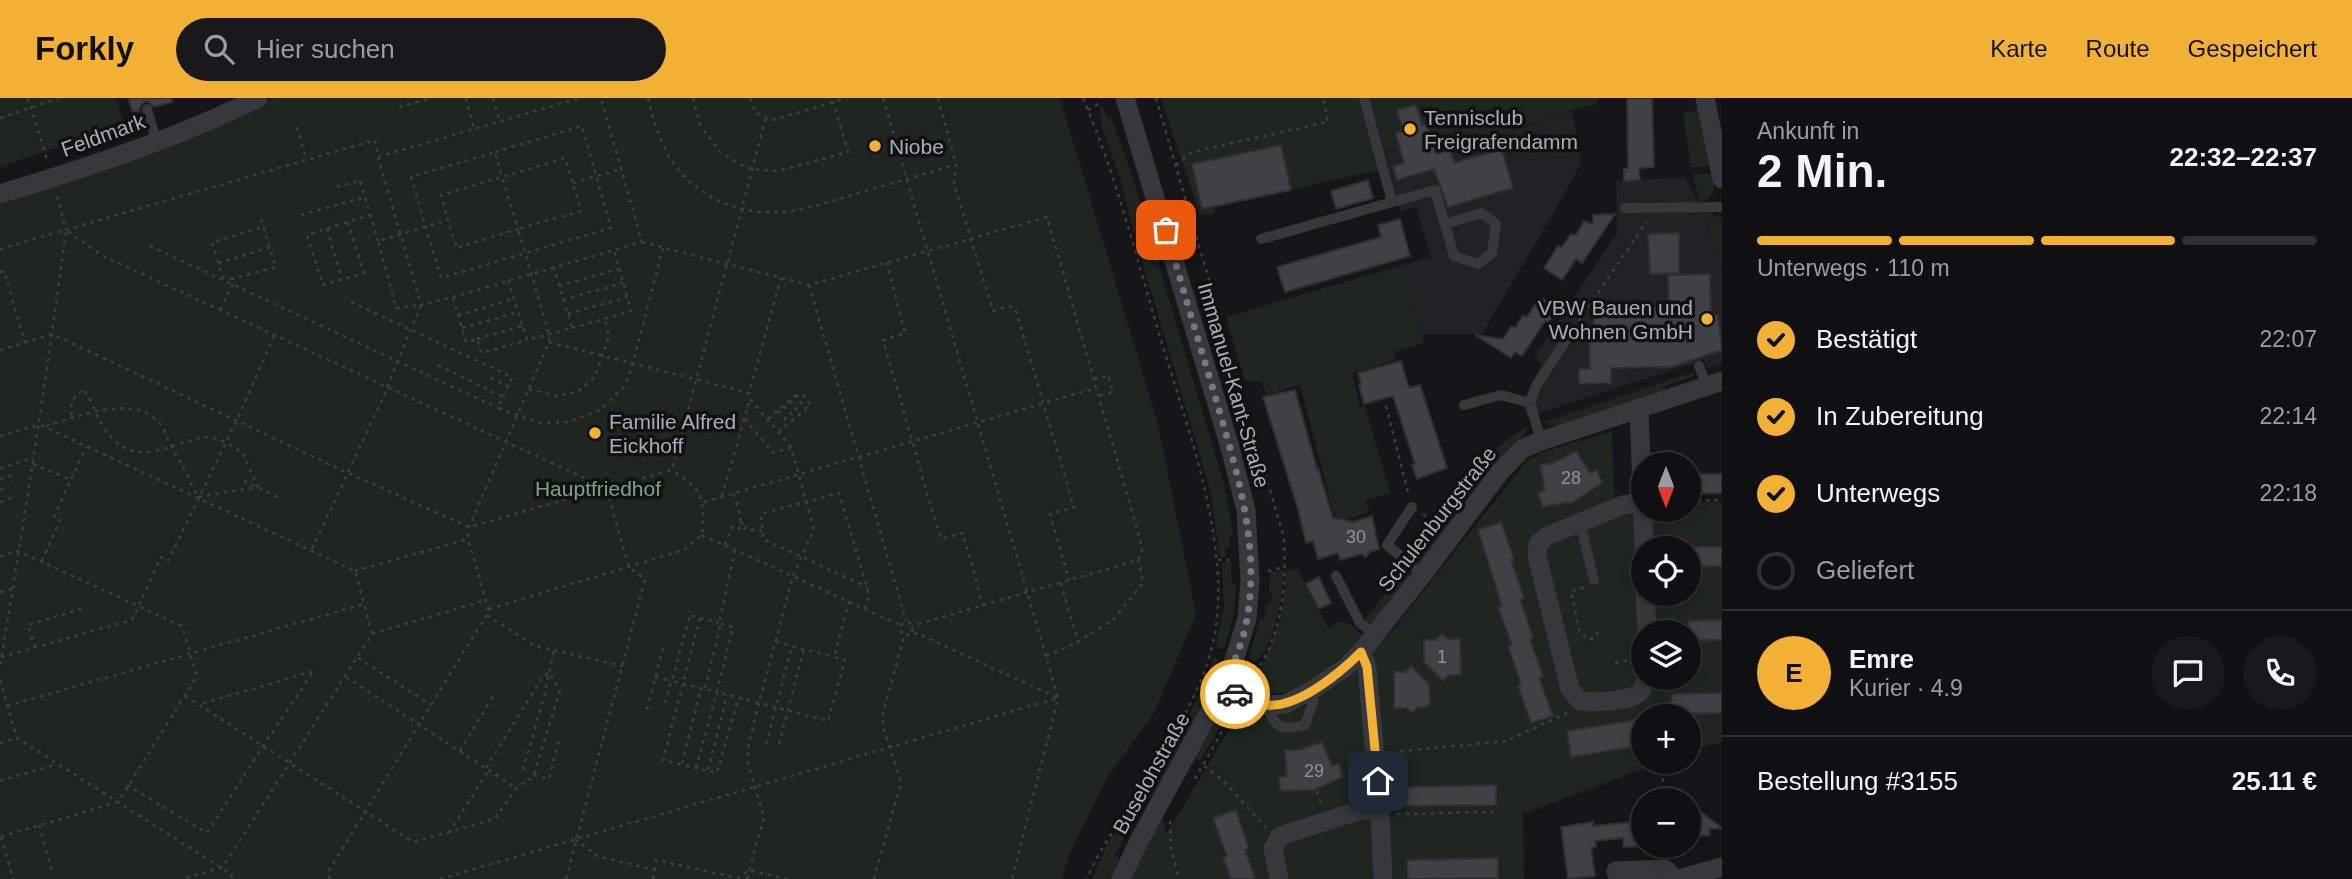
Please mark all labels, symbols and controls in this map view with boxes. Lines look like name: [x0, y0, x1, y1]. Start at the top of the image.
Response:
search box: [176, 18, 666, 81]
text: Forkly: [35, 30, 134, 67]
icon: search: [200, 30, 238, 68]
text: Hier suchen: [256, 34, 395, 64]
text: Karte: [1990, 35, 2048, 62]
text: Route: [2086, 35, 2150, 62]
text: Gespeichert: [2188, 35, 2317, 62]
place label: Tennisclub Freigrafendamm: [1424, 106, 1578, 153]
street label: Feldmark: [58, 109, 149, 161]
text: Ankunft in: [1757, 118, 1859, 144]
marker: Tennisclub Freigrafendamm: [1402, 121, 1418, 137]
place label: Niobe: [889, 135, 944, 158]
marker: Niobe: [867, 138, 883, 154]
text: 22:32–22:37: [2170, 142, 2317, 172]
text: 2 Min.: [1757, 145, 1887, 197]
pin: [1136, 200, 1196, 260]
icon: bag: [1147, 211, 1185, 249]
text: Unterwegs · 110 m: [1757, 255, 1950, 281]
street label: Immanuel-Kant-Straße: [1194, 280, 1274, 490]
place label: VBW Bauen und Wohnen GmbH: [1538, 296, 1693, 343]
marker: VBW Bauen und Wohnen GmbH: [1699, 311, 1715, 327]
icon: check: [1757, 321, 1795, 359]
text: Bestätigt: [1816, 324, 1917, 354]
text: 22:07: [2259, 326, 2317, 352]
icon: check: [1757, 398, 1795, 436]
text: In Zubereitung: [1816, 401, 1984, 431]
text: 22:14: [2259, 403, 2317, 429]
place label: Familie Alfred Eickhoff: [609, 410, 736, 457]
marker: Familie Alfred Eickhoff: [587, 425, 603, 441]
street label: Schulenburgstraße: [1373, 442, 1501, 596]
north arrow: [1631, 452, 1701, 522]
map controls: [1631, 452, 1701, 858]
house number: 28: [1561, 468, 1581, 488]
icon: check: [1757, 475, 1795, 513]
park label: Hauptfriedhof: [535, 477, 661, 500]
text: Unterwegs: [1816, 478, 1940, 508]
text: 22:18: [2259, 480, 2317, 506]
house number: 30: [1346, 527, 1366, 547]
button: locate: [1631, 536, 1701, 606]
text: Geliefert: [1816, 555, 1914, 585]
button: layers: [1631, 620, 1701, 690]
button: chat: [2151, 636, 2225, 710]
button: phone: [2243, 636, 2317, 710]
text: Emre: [1849, 644, 1914, 674]
house number: 1: [1437, 647, 1447, 667]
text: E: [1785, 658, 1803, 688]
courier: [1200, 659, 1270, 729]
icon: car: [1216, 675, 1254, 713]
text: Kurier · 4.9: [1849, 675, 1963, 701]
button: +: [1631, 704, 1701, 774]
street label: Buselohstraße: [1108, 708, 1194, 838]
pin: [1348, 751, 1408, 811]
house number: 29: [1304, 761, 1324, 781]
icon: home: [1359, 762, 1397, 800]
text: Bestellung #3155: [1757, 766, 1958, 796]
text: 25.11 €: [2232, 766, 2317, 796]
button: −: [1631, 788, 1701, 858]

